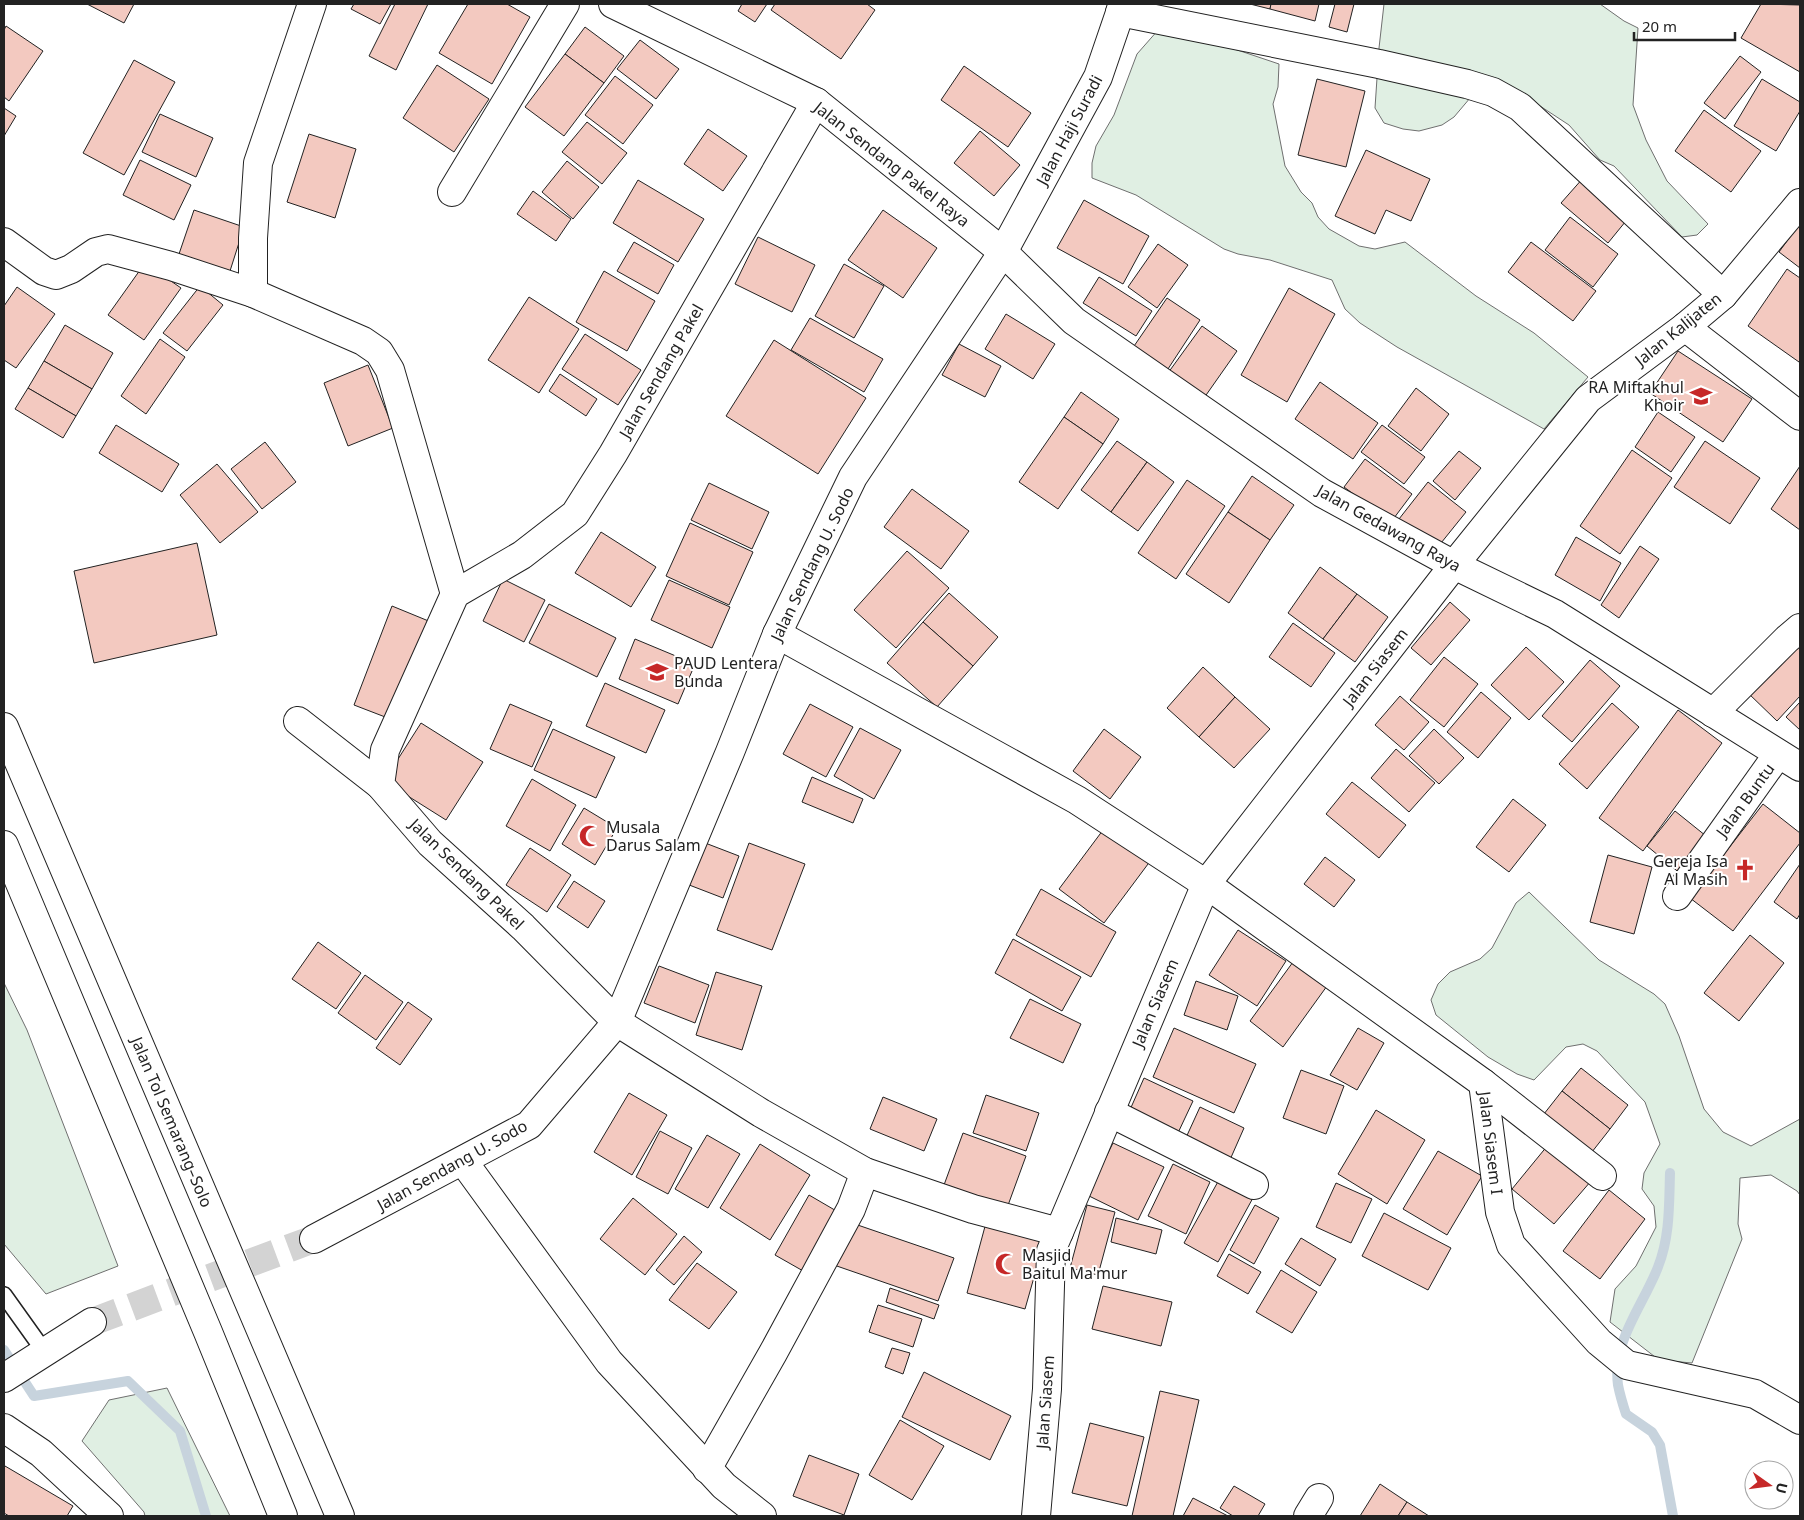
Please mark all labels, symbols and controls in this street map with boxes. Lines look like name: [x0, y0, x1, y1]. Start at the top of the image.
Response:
scale bar: [1634, 10, 1735, 42]
text: 20 m: [1642, 16, 1677, 36]
street label: Jalan Haji Suradi: [1030, 71, 1107, 191]
street label: Jalan Sendang Pakel Raya: [808, 95, 974, 232]
street label: Jalan Kalijaten: [1629, 287, 1726, 372]
street label: Jalan Sendang Pakel: [613, 300, 708, 444]
place label: RA Miftakhul Khoir: [1588, 376, 1684, 416]
school or university icon: RA Miftakhul Khoir: [1688, 383, 1714, 409]
street label: Jalan Gedawang Raya: [1311, 478, 1465, 577]
street label: Jalan Sendang U. Sodo: [764, 483, 859, 646]
street label: Jalan Siasem: [1336, 623, 1413, 712]
place label: PAUD Lentera Bunda: [674, 652, 778, 692]
school or university icon: PAUD Lentera Bunda: [644, 659, 670, 685]
street label: Jalan Buntu: [1710, 759, 1779, 843]
street label: Jalan Sendang Pakel: [404, 812, 529, 934]
place label: Musala Darus Salam: [606, 816, 701, 856]
mosque icon: Musala Darus Salam: [577, 823, 603, 849]
place label: Gereja Isa Al Masih: [1653, 850, 1728, 890]
church icon: Gereja Isa Al Masih: [1732, 857, 1758, 883]
street label: Jalan Siasem: [1126, 955, 1183, 1052]
street label: Jalan Tol Semarang–Solo: [125, 1032, 218, 1211]
street label: Jalan Siasem I: [1474, 1088, 1508, 1196]
street label: Jalan Sendang U. Sodo: [371, 1114, 531, 1216]
place label: Masjid Baitul Ma'mur: [1022, 1244, 1128, 1284]
mosque icon: Masjid Baitul Ma'mur: [993, 1251, 1019, 1277]
street label: Jalan Siasem: [1031, 1354, 1059, 1452]
north arrow: [1744, 1460, 1794, 1510]
text: U: [1772, 1481, 1793, 1496]

